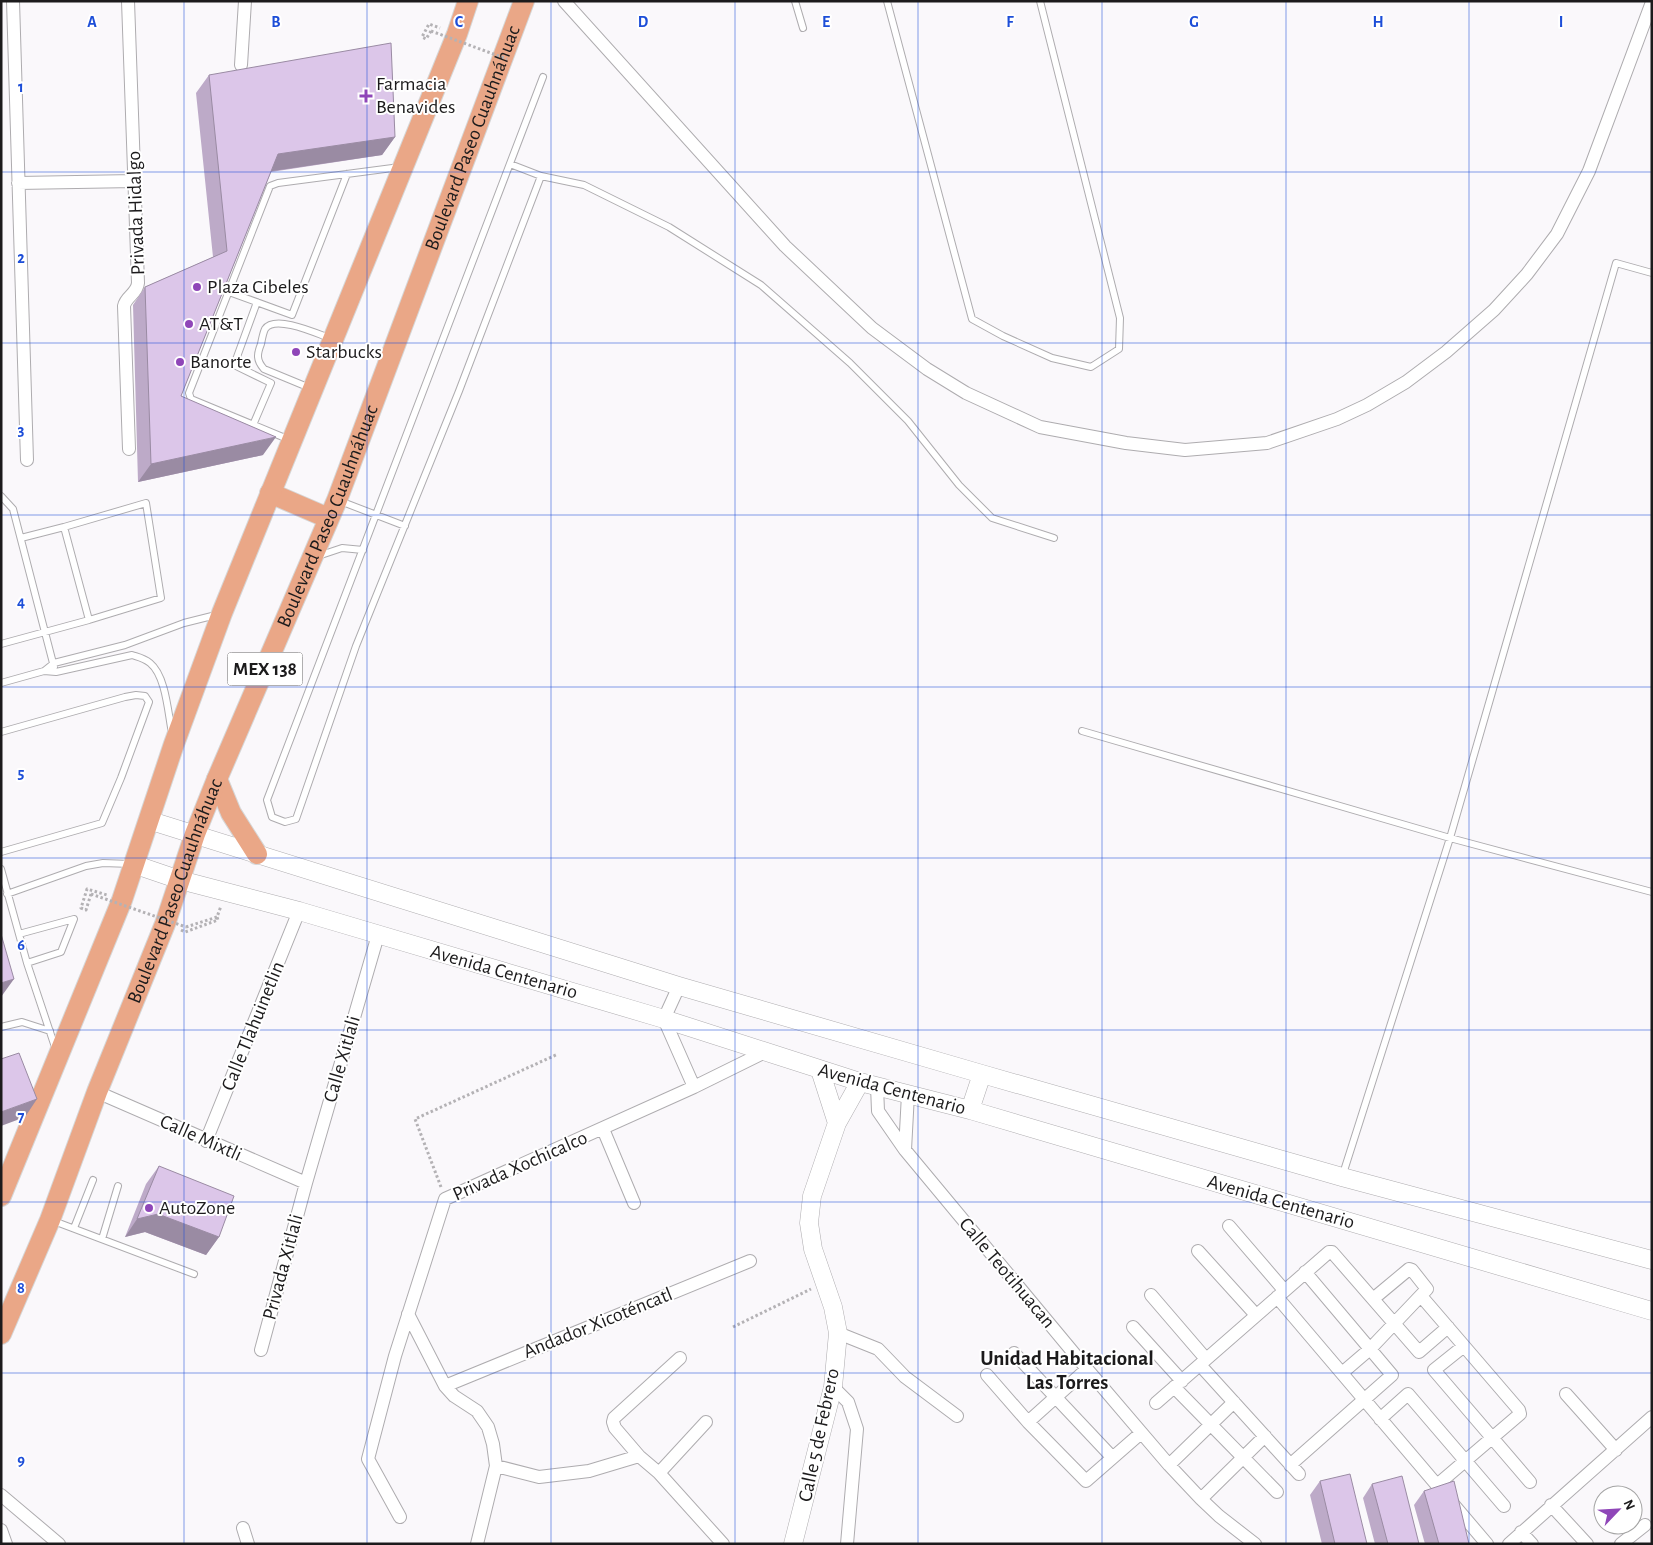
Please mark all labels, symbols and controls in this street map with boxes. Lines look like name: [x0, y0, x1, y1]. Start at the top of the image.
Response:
text: A: [87, 14, 97, 30]
text: B: [271, 14, 281, 30]
text: D: [638, 14, 649, 30]
text: E: [822, 14, 830, 30]
text: F: [1006, 14, 1014, 30]
text: G: [1189, 14, 1199, 30]
text: H: [1372, 14, 1384, 30]
text: I: [1559, 14, 1563, 30]
street label: Boulevard Paseo Cuauhnáhuac: [419, 23, 527, 253]
place label: Farmacia Benavides: [376, 74, 455, 117]
text: 1: [18, 79, 24, 95]
marker: Farmacia Benavides: [360, 90, 372, 102]
street label: Privada Hidalgo: [124, 151, 148, 275]
text: 2: [17, 250, 25, 266]
place label: Plaza Cibeles: [207, 277, 309, 297]
marker: Plaza Cibeles: [191, 281, 203, 293]
place label: AT&T: [199, 314, 243, 334]
marker: AT&T: [183, 318, 195, 330]
place label: Starbucks: [306, 342, 382, 362]
marker: Starbucks: [290, 346, 302, 358]
place label: Banorte: [190, 352, 252, 372]
marker: Banorte: [174, 356, 186, 368]
street label: Boulevard Paseo Cuauhnáhuac: [273, 402, 382, 630]
text: 3: [18, 422, 25, 438]
text: 4: [17, 594, 25, 610]
road number: MEX 138: [228, 652, 302, 686]
text: 5: [18, 765, 25, 781]
street label: Boulevard Paseo Cuauhnáhuac: [124, 776, 226, 1006]
text: 6: [17, 937, 25, 953]
street label: Avenida Centenario: [428, 941, 580, 1003]
street label: Calle Tlahuinetlin: [218, 959, 288, 1093]
street label: Calle Xitlali: [320, 1013, 364, 1105]
street label: Avenida Centenario: [816, 1060, 968, 1118]
text: 7: [18, 1109, 25, 1125]
street label: Calle Mixtli: [157, 1111, 245, 1165]
street label: Privada Xochicalco: [450, 1127, 590, 1205]
street label: Avenida Centenario: [1205, 1171, 1357, 1233]
place label: AutoZone: [159, 1198, 235, 1218]
marker: AutoZone: [143, 1202, 155, 1214]
street label: Privada Xitlali: [259, 1212, 307, 1322]
street label: Calle Teotihuacan: [955, 1214, 1059, 1332]
text: 8: [17, 1280, 25, 1296]
street label: Andador Xicoténcatl: [521, 1284, 675, 1362]
district label: Unidad Habitacional Las Torres: [980, 1348, 1154, 1393]
street label: Calle 5 de Febrero: [795, 1367, 843, 1503]
text: 9: [17, 1452, 25, 1468]
north arrow: [1593, 1485, 1643, 1535]
text: N: [1620, 1498, 1637, 1512]

